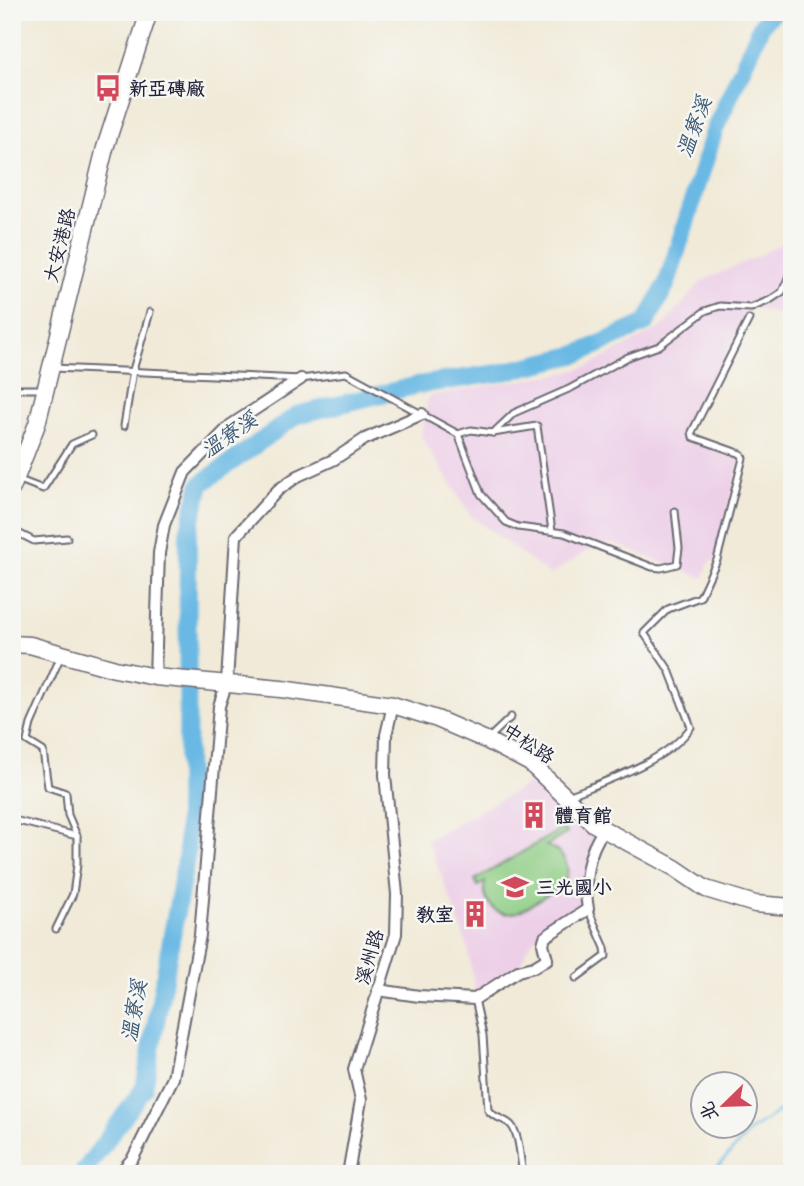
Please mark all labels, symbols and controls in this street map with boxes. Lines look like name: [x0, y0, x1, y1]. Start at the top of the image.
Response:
bus stop icon: 新亞磚廠: [93, 73, 123, 103]
place label: 新亞磚廠: [129, 76, 205, 103]
water label: 溫寮溪: [670, 92, 719, 162]
street label: 大安港路: [38, 205, 83, 286]
water label: 溫寮溪: [195, 405, 264, 465]
street label: 中松路: [497, 717, 559, 771]
building icon: 體育館: [519, 800, 549, 830]
place label: 體育館: [555, 803, 612, 830]
school or university icon: 三光國小: [500, 872, 530, 902]
place label: 三光國小: [536, 875, 612, 902]
building icon: 教室: [460, 899, 490, 929]
place label: 教室: [416, 902, 454, 929]
street label: 溪州路: [350, 926, 391, 989]
water label: 溫寮溪: [115, 977, 154, 1045]
north arrow: [688, 1070, 758, 1140]
text: 北: [694, 1097, 726, 1125]

